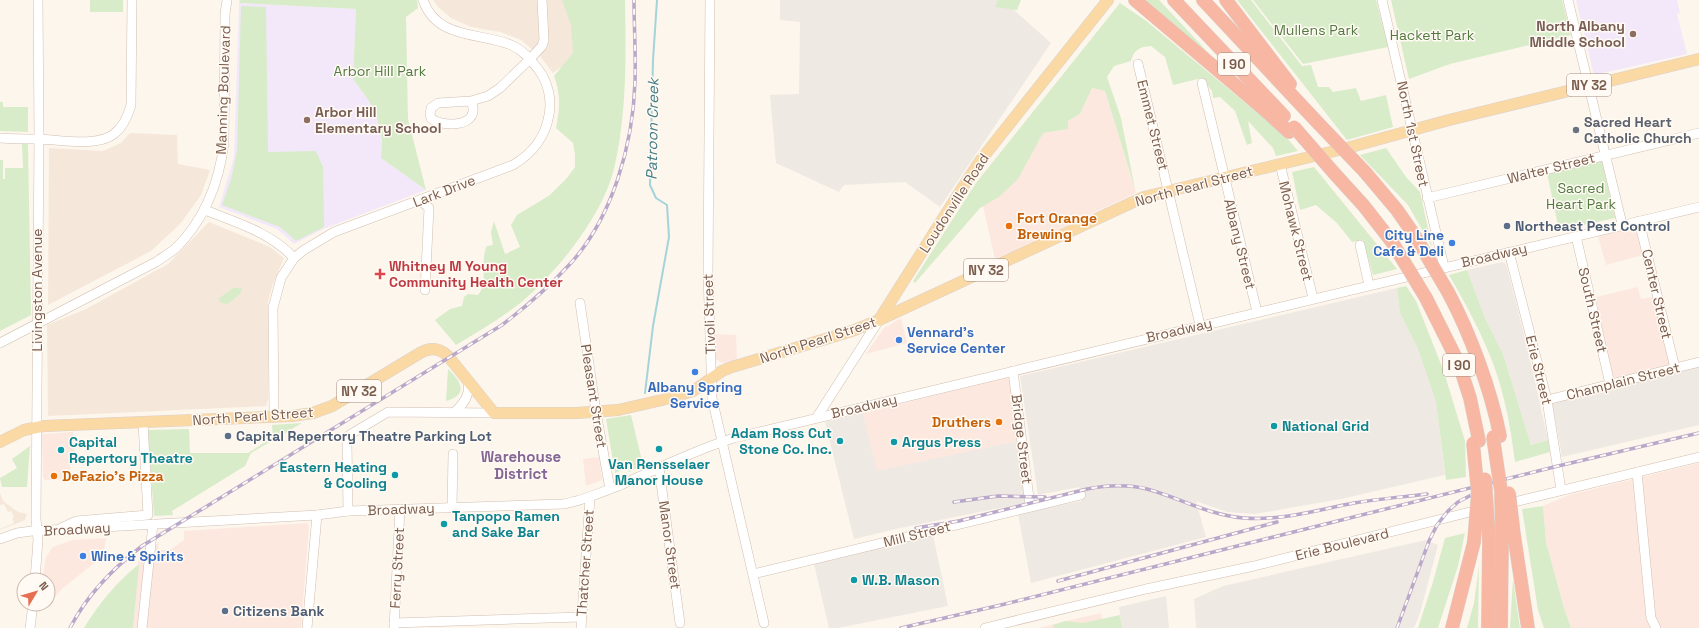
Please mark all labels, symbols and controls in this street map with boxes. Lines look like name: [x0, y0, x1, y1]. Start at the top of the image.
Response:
place label: North Albany Middle School: [1530, 17, 1625, 51]
park label: Mullens Park: [1274, 21, 1359, 39]
street label: Manning Boulevard: [212, 25, 234, 155]
park label: Hackett Park: [1390, 26, 1475, 44]
marker: North Albany Middle School: [1628, 29, 1638, 39]
road number: I 90: [1218, 53, 1250, 75]
park label: Arbor Hill Park: [334, 62, 427, 80]
road number: NY 32: [1567, 74, 1611, 96]
water label: Patroon Creek: [642, 76, 662, 180]
street label: Emmet Street: [1133, 78, 1173, 172]
street label: North 1st Street: [1393, 79, 1433, 189]
place label: Arbor Hill Elementary School: [315, 103, 441, 137]
place label: Sacred Heart Catholic Church: [1584, 113, 1692, 147]
marker: Arbor Hill Elementary School: [302, 115, 312, 125]
marker: Sacred Heart Catholic Church: [1571, 125, 1581, 135]
street label: Walter Street: [1505, 148, 1597, 188]
street label: Loudonville Road: [915, 150, 993, 256]
street label: North Pearl Street: [1133, 162, 1255, 210]
street label: Lark Drive: [410, 171, 478, 211]
street label: Mohawk Street: [1275, 179, 1317, 283]
park label: Sacred Heart Park: [1546, 179, 1616, 213]
street label: Albany Street: [1220, 197, 1260, 291]
place label: Fort Orange Brewing: [1017, 209, 1097, 243]
place label: Northeast Pest Control: [1515, 217, 1670, 235]
marker: Fort Orange Brewing: [1004, 221, 1014, 231]
marker: Northeast Pest Control: [1502, 221, 1512, 231]
place label: City Line Cafe & Deli: [1373, 226, 1444, 260]
street label: Livingston Avenue: [28, 228, 46, 352]
marker: City Line Cafe & Deli: [1447, 238, 1457, 248]
street label: Broadway: [1459, 239, 1529, 271]
street label: Center Street: [1638, 247, 1676, 341]
place label: Whitney M Young Community Health Center: [389, 257, 563, 291]
road number: NY 32: [964, 259, 1008, 281]
street label: South Street: [1574, 265, 1612, 355]
marker: Whitney M Young Community Health Center: [374, 268, 386, 280]
street label: Tivoli Street: [699, 273, 719, 355]
street label: North Pearl Street: [757, 313, 879, 367]
street label: Broadway: [1144, 314, 1214, 346]
place label: Vennard's Service Center: [907, 323, 1006, 357]
street label: Erie Street: [1522, 333, 1556, 407]
marker: Vennard's Service Center: [894, 335, 904, 345]
street label: Pleasant Street: [577, 343, 611, 449]
road number: I 90: [1443, 354, 1475, 376]
street label: Champlain Street: [1564, 358, 1682, 404]
marker: Albany Spring Service: [690, 367, 700, 377]
place label: Albany Spring Service: [648, 378, 742, 412]
road number: NY 32: [337, 380, 381, 402]
street label: Broadway: [829, 390, 899, 422]
street label: Bridge Street: [1008, 393, 1036, 485]
street label: North Pearl Street: [192, 403, 314, 429]
place label: Druthers: [932, 413, 991, 431]
marker: Druthers: [994, 417, 1004, 427]
place label: National Grid: [1282, 417, 1369, 435]
marker: National Grid: [1269, 421, 1279, 431]
place label: Adam Ross Cut Stone Co. Inc.: [731, 424, 832, 458]
place label: Capital Repertory Theatre Parking Lot: [236, 427, 492, 445]
marker: Capital Repertory Theatre Parking Lot: [223, 431, 233, 441]
place label: Capital Repertory Theatre: [69, 433, 193, 467]
place label: Argus Press: [902, 433, 981, 451]
marker: Adam Ross Cut Stone Co. Inc.: [835, 436, 845, 446]
marker: Argus Press: [889, 437, 899, 447]
marker: Van Rensselaer Manor House: [654, 444, 664, 454]
marker: Capital Repertory Theatre: [56, 445, 66, 455]
district label: Warehouse District: [481, 447, 562, 483]
place label: Van Rensselaer Manor House: [608, 455, 711, 489]
place label: Eastern Heating & Cooling: [280, 458, 387, 492]
place label: DeFazio's Pizza: [62, 467, 164, 485]
marker: Eastern Heating & Cooling: [390, 470, 400, 480]
marker: DeFazio's Pizza: [49, 471, 59, 481]
street label: Broadway: [367, 499, 435, 519]
street label: Manor Street: [655, 500, 685, 590]
place label: Tanpopo Ramen and Sake Bar: [452, 507, 560, 541]
street label: Thatcher Street: [572, 509, 598, 617]
street label: Mill Street: [881, 517, 953, 551]
street label: Broadway: [43, 518, 111, 540]
marker: Tanpopo Ramen and Sake Bar: [439, 519, 449, 529]
street label: Erie Boulevard: [1293, 524, 1391, 564]
street label: Ferry Street: [386, 527, 408, 609]
place label: Wine & Spirits: [91, 547, 184, 565]
marker: Wine & Spirits: [78, 551, 88, 561]
place label: W.B. Mason: [862, 571, 940, 589]
north arrow: [16, 572, 56, 612]
marker: W.B. Mason: [849, 575, 859, 585]
text: N: [36, 579, 52, 593]
place label: Citizens Bank: [233, 602, 325, 620]
marker: Citizens Bank: [220, 606, 230, 616]

